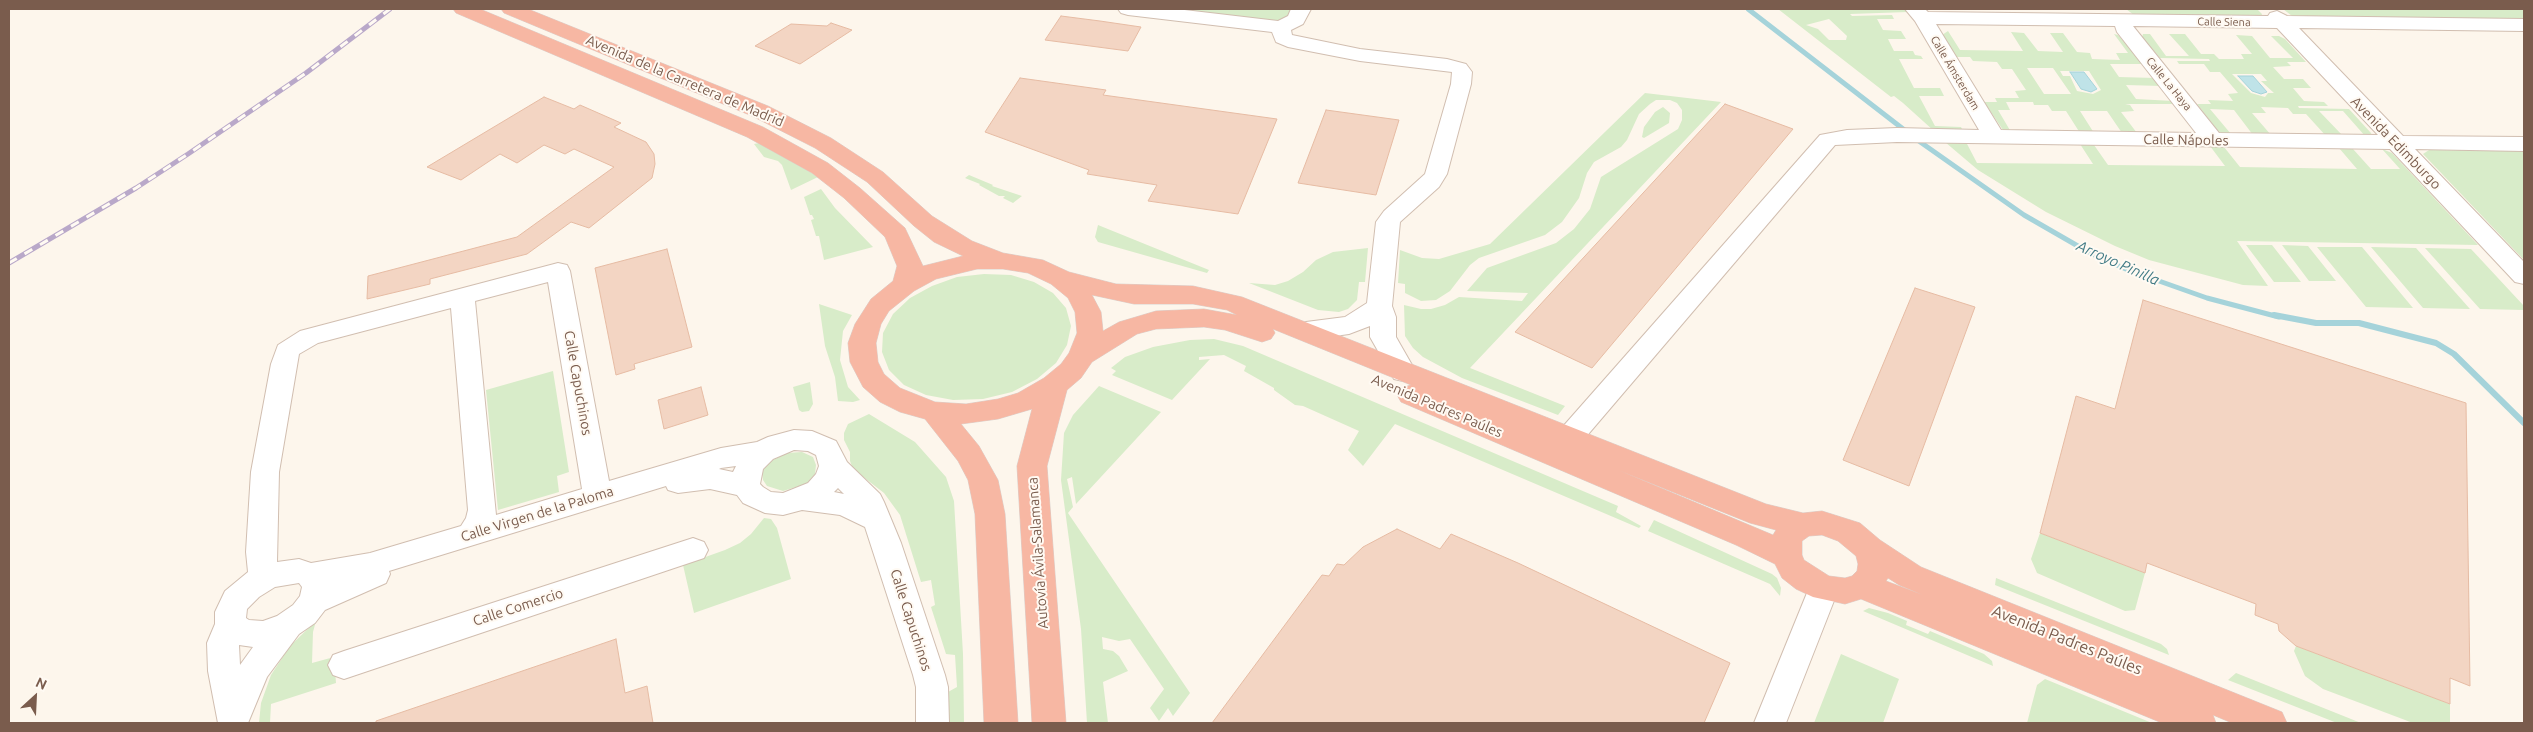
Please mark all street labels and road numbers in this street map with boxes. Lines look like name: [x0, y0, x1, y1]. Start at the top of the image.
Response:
street label: Calle Siena: [2197, 15, 2251, 29]
street label: Avenida de la Carretera de Madrid: [584, 32, 786, 130]
street label: Calle Ámsterdam: [1928, 33, 1982, 113]
street label: Calle La Haya: [2143, 55, 2195, 113]
street label: Avenida Edimburgo: [2347, 93, 2445, 193]
street label: Calle Nápoles: [2143, 131, 2229, 149]
street label: Calle Capuchinos: [561, 329, 595, 437]
street label: Avenida Padres Paúles: [1369, 371, 1505, 441]
street label: Autovía Ávila-Salamanca: [1024, 477, 1052, 629]
street label: Calle Virgen de la Paloma: [459, 483, 615, 545]
street label: Calle Capuchinos: [887, 567, 935, 673]
street label: Calle Comercio: [471, 584, 565, 630]
street label: Avenida Padres Paúles: [1989, 601, 2145, 679]

